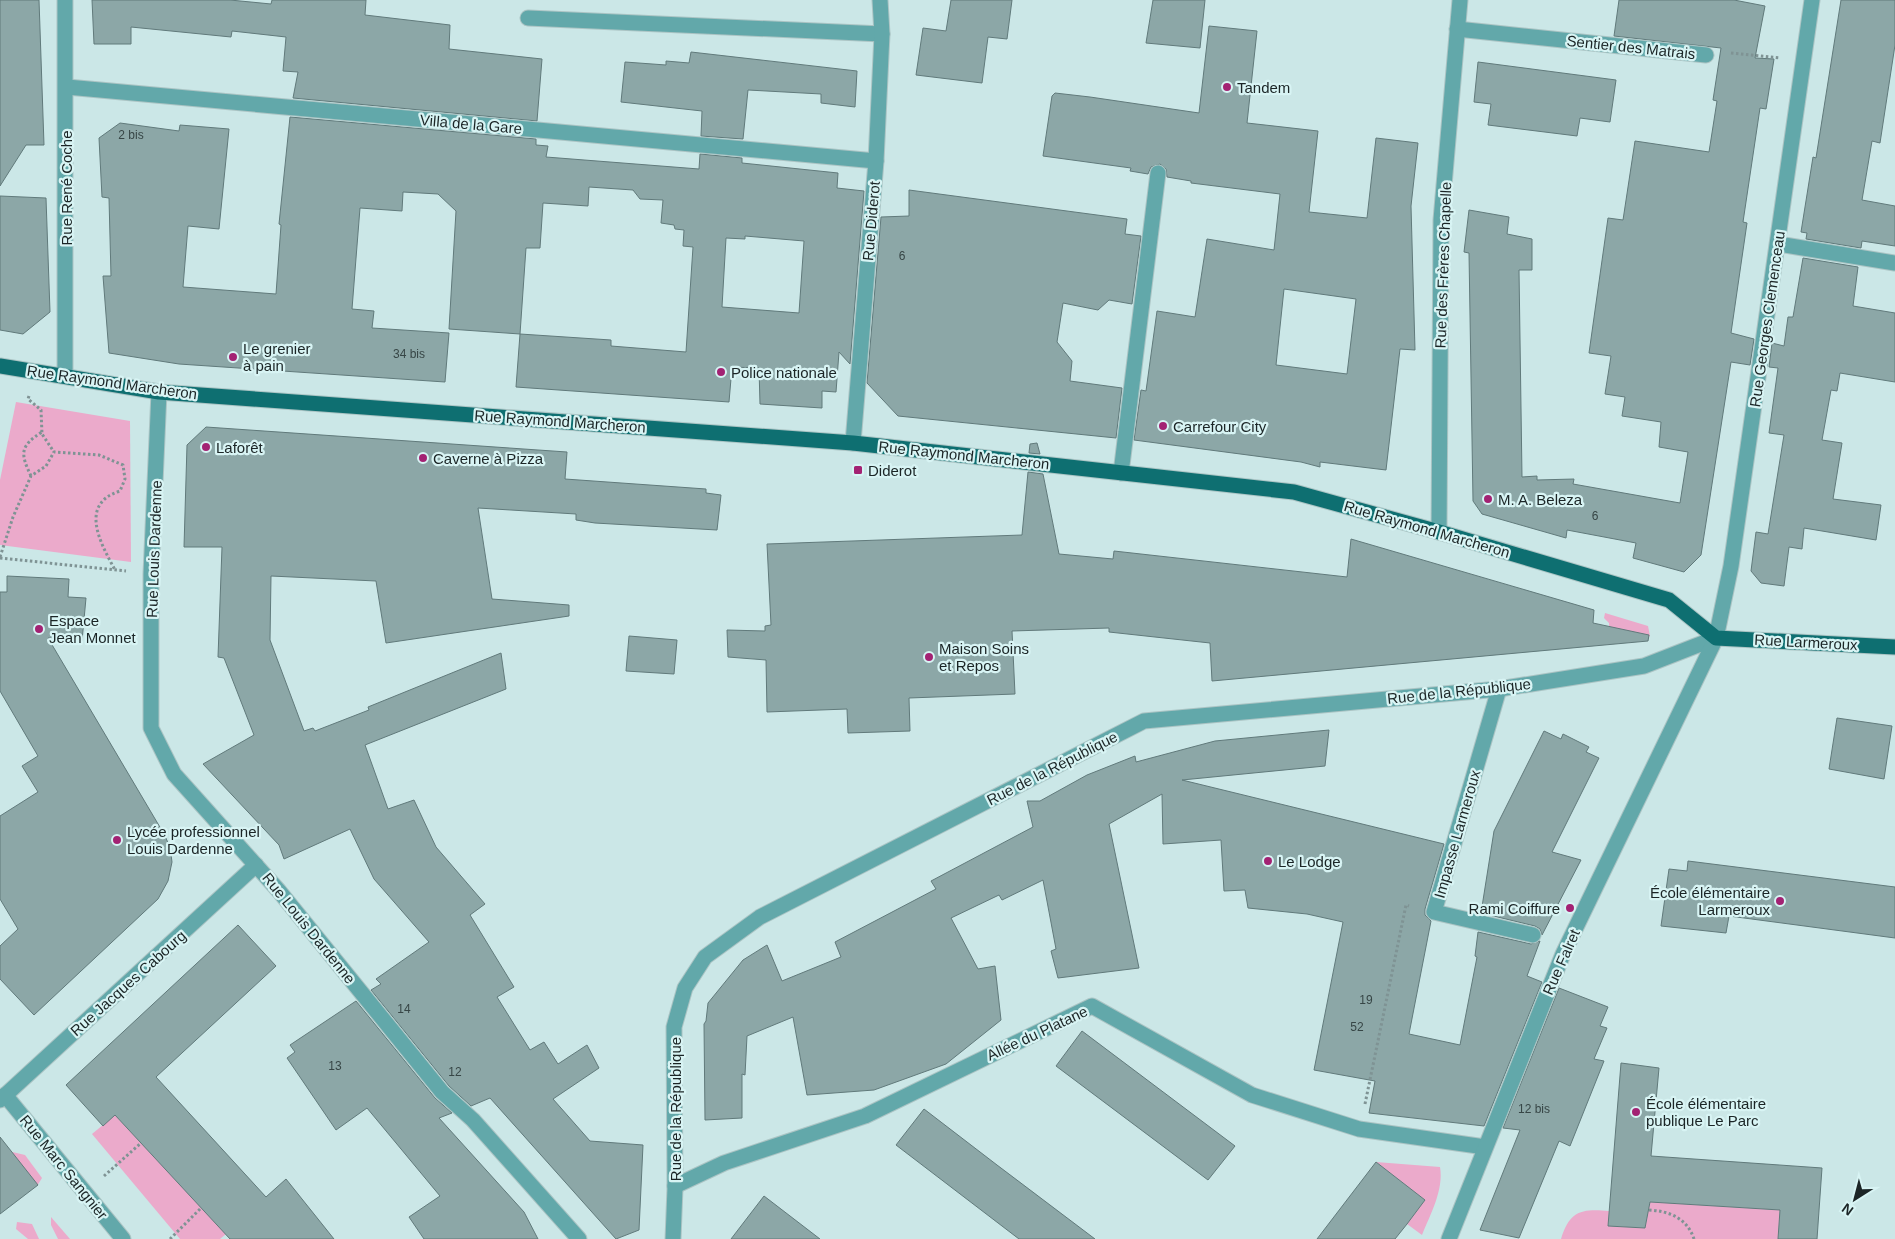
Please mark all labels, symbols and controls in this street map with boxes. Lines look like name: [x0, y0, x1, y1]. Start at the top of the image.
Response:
street label: Sentier des Matrais: [1566, 32, 1696, 62]
place label: Tandem: [1237, 79, 1290, 96]
marker: Tandem: [1221, 81, 1233, 93]
street label: Villa de la Gare: [419, 111, 523, 137]
house number: 2 bis: [118, 128, 144, 142]
street label: Rue René Coche: [58, 130, 75, 246]
street label: Rue Diderot: [859, 180, 883, 262]
street label: Rue des Frères Chapelle: [1432, 181, 1454, 349]
street label: Rue Georges Clemenceau: [1746, 230, 1788, 408]
house number: 6: [899, 249, 906, 263]
place label: Le grenier à pain: [243, 340, 311, 374]
house number: 34 bis: [393, 347, 425, 361]
marker: Le grenier à pain: [227, 351, 239, 363]
street label: Rue Raymond Marcheron: [26, 362, 198, 402]
place label: Police nationale: [731, 364, 837, 381]
marker: Police nationale: [715, 366, 727, 378]
street label: Rue Raymond Marcheron: [474, 407, 646, 435]
place label: Carrefour City: [1173, 418, 1267, 435]
marker: Carrefour City: [1157, 420, 1169, 432]
street label: Rue Raymond Marcheron: [878, 438, 1050, 472]
place label: Laforêt: [216, 439, 264, 456]
marker: Laforêt: [200, 441, 212, 453]
place label: Caverne à Pizza: [433, 450, 544, 467]
marker: Caverne à Pizza: [417, 452, 429, 464]
place label: Diderot: [868, 462, 917, 479]
marker: Diderot: [852, 464, 864, 476]
street label: Rue Louis Dardenne: [143, 480, 165, 618]
place label: M. A. Beleza: [1498, 491, 1583, 508]
marker: M. A. Beleza: [1482, 493, 1494, 505]
street label: Rue Raymond Marcheron: [1342, 497, 1512, 561]
house number: 6: [1592, 509, 1599, 523]
place label: Espace Jean Monnet: [49, 612, 137, 646]
marker: Espace Jean Monnet: [33, 623, 45, 635]
street label: Rue Larmeroux: [1754, 631, 1859, 653]
place label: Maison Soins et Repos: [939, 640, 1029, 674]
marker: Maison Soins et Repos: [923, 651, 935, 663]
street label: Rue de la République: [1386, 675, 1532, 707]
street label: Rue de la République: [984, 728, 1120, 808]
street label: Impasse Larmeroux: [1431, 767, 1484, 900]
place label: Lycée professionnel Louis Dardenne: [127, 823, 260, 857]
marker: Lycée professionnel Louis Dardenne: [111, 834, 123, 846]
place label: Le Lodge: [1278, 853, 1341, 870]
marker: Le Lodge: [1262, 855, 1274, 867]
street label: Rue Louis Dardenne: [259, 869, 359, 987]
place label: École élémentaire Larmeroux: [1650, 884, 1770, 918]
marker: École élémentaire Larmeroux: [1774, 895, 1786, 907]
place label: Rami Coiffure: [1469, 900, 1560, 917]
marker: Rami Coiffure: [1564, 902, 1576, 914]
street label: Rue Falret: [1539, 926, 1583, 997]
street label: Rue Jacques Cabourg: [67, 927, 189, 1039]
house number: 19: [1359, 993, 1373, 1007]
house number: 14: [397, 1002, 411, 1016]
street label: Allée du Platane: [984, 1002, 1090, 1064]
house number: 52: [1350, 1020, 1364, 1034]
street label: Rue de la République: [667, 1037, 684, 1181]
house number: 13: [328, 1059, 342, 1073]
house number: 12: [448, 1065, 462, 1079]
place label: École élémentaire publique Le Parc: [1646, 1095, 1766, 1129]
house number: 12 bis: [1518, 1102, 1550, 1116]
marker: École élémentaire publique Le Parc: [1630, 1106, 1642, 1118]
street label: Rue Marc Sangnier: [17, 1111, 111, 1223]
north arrow: [1830, 1174, 1880, 1224]
text: N: [1839, 1200, 1856, 1219]

